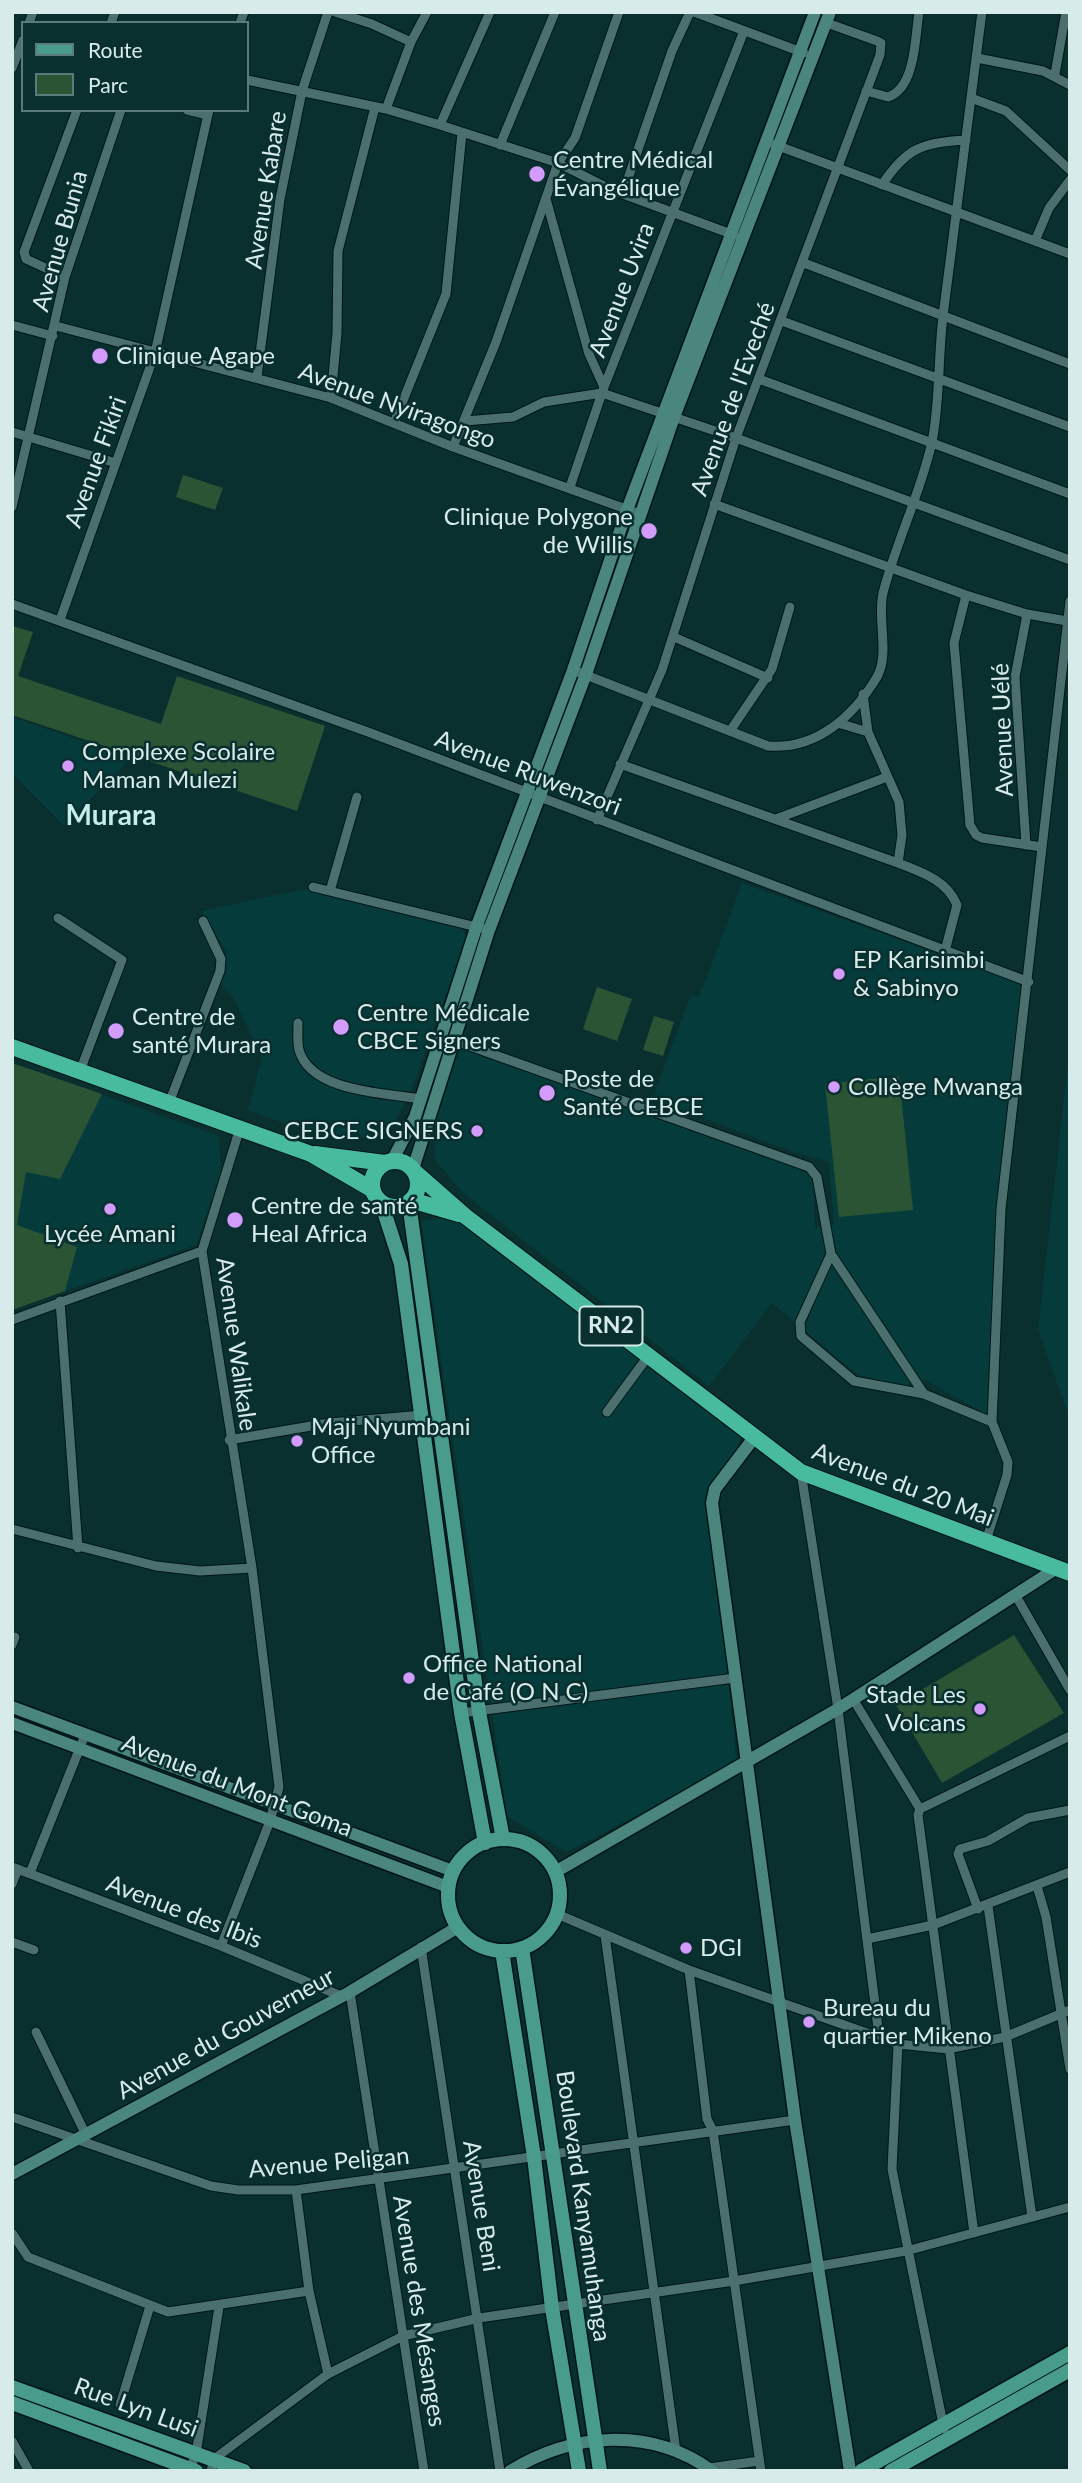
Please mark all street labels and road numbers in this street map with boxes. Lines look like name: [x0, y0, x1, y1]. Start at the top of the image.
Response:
street label: Avenue Kabare: [239, 109, 293, 271]
street label: Avenue Bunia: [26, 167, 94, 315]
street label: Avenue Uvira: [583, 219, 661, 361]
street label: Avenue de l'Eveché: [685, 298, 781, 500]
street label: Avenue Nyiragongo: [295, 357, 499, 455]
street label: Avenue Fikiri: [59, 393, 133, 531]
street label: Avenue Uélé: [986, 663, 1020, 797]
street label: Avenue Ruwenzori: [431, 724, 625, 822]
street label: Avenue Walikale: [210, 1255, 262, 1433]
road number: RN2: [580, 1306, 642, 1345]
street label: Avenue du 20 Mai: [808, 1437, 998, 1533]
street label: Avenue du Mont Goma: [118, 1729, 356, 1843]
street label: Avenue des Ibis: [102, 1869, 266, 1955]
street label: Avenue du Gouverneur: [112, 1962, 340, 2106]
street label: Boulevard Kanyamuhanga: [550, 2069, 616, 2343]
street label: Avenue Beni: [456, 2138, 506, 2274]
street label: Avenue Peligan: [247, 2142, 411, 2184]
street label: Avenue des Mésanges: [386, 2193, 452, 2429]
street label: Rue Lyn Lusi: [70, 2372, 202, 2444]

